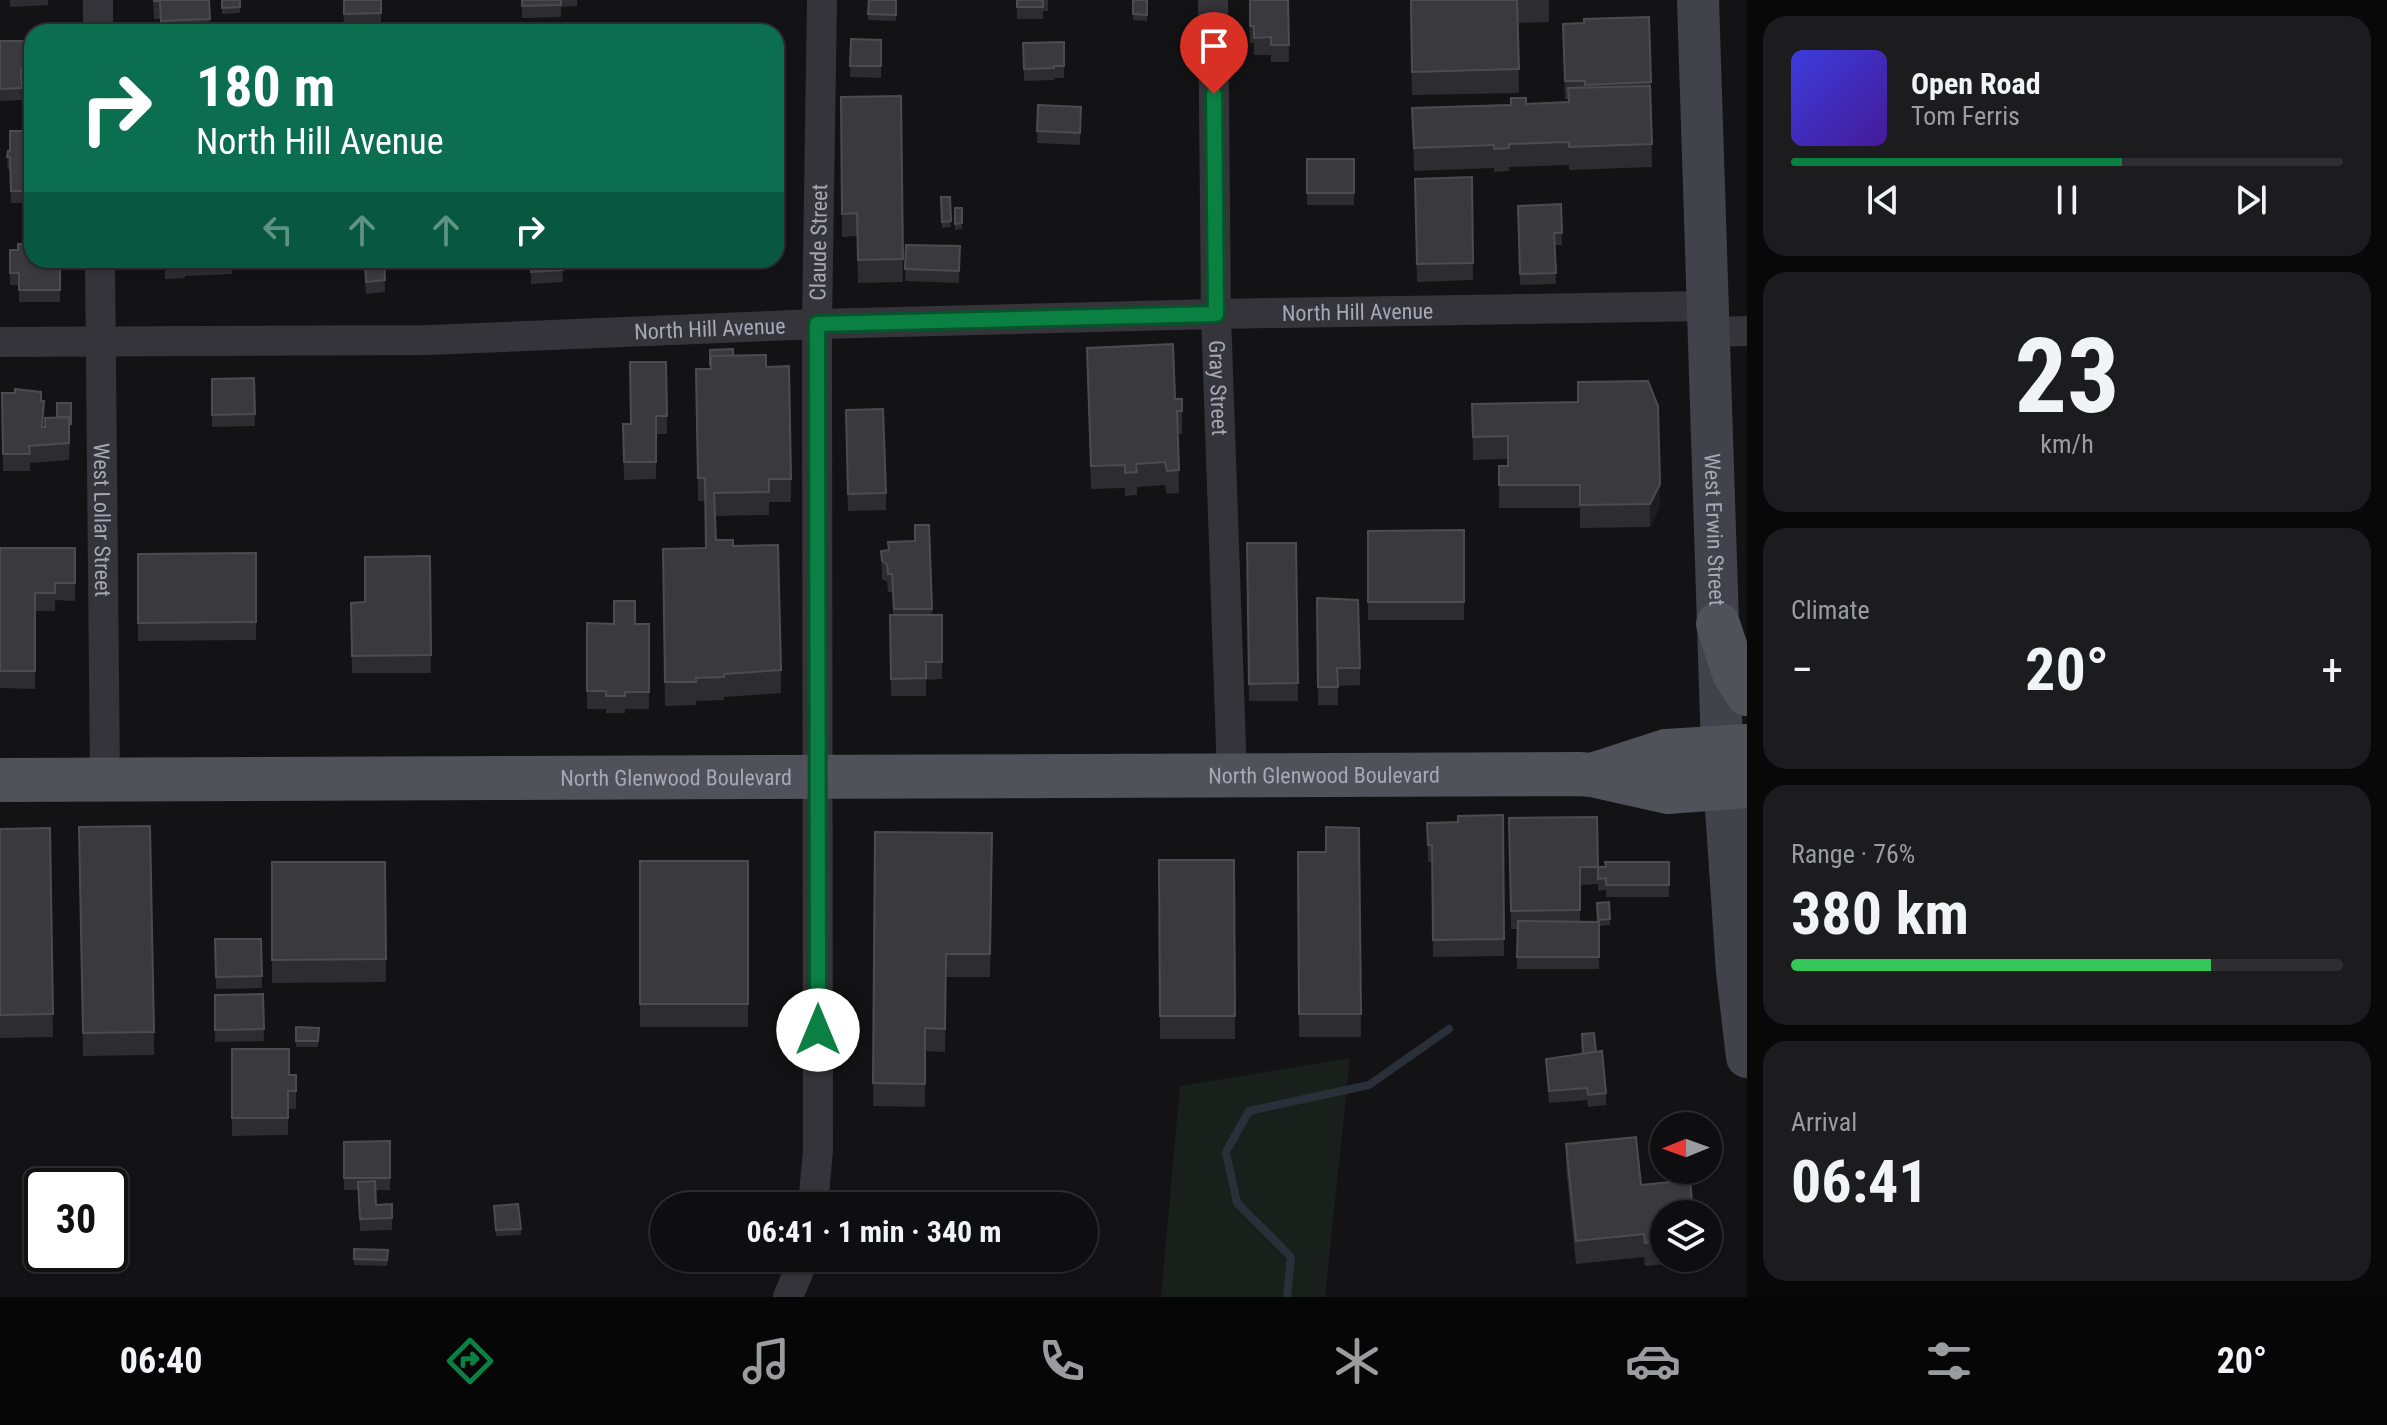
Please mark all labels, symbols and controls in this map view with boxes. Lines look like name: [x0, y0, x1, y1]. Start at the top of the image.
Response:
pin: [1180, 12, 1248, 94]
icon: arrive: [1192, 24, 1236, 68]
text: 180 m: [196, 54, 335, 120]
icon: right: [64, 56, 168, 160]
text: Open Road: [1911, 66, 2041, 101]
text: Tom Ferris: [1911, 101, 2020, 131]
text: North Hill Avenue: [196, 121, 444, 163]
icon: previous: [1861, 178, 1905, 222]
icon: pause: [2045, 178, 2089, 222]
icon: next: [2229, 178, 2273, 222]
street label: Claude Street: [805, 184, 832, 301]
icon: left: [256, 208, 300, 252]
icon: ahead: [340, 208, 384, 252]
icon: ahead: [424, 208, 468, 252]
icon: right: [508, 208, 552, 252]
street label: North Hill Avenue: [1282, 298, 1433, 325]
street label: North Hill Avenue: [634, 313, 786, 344]
text: 23: [2014, 316, 2120, 437]
street label: Gray Street: [1204, 340, 1233, 436]
text: km/h: [2040, 429, 2094, 459]
street label: West Lollar Street: [89, 443, 116, 597]
street label: West Erwin Street: [1700, 453, 1730, 607]
text: Climate: [1791, 595, 1870, 625]
text: 20°: [2025, 634, 2109, 705]
text: −: [1791, 644, 1813, 696]
text: +: [2321, 644, 2343, 696]
street label: North Glenwood Boulevard: [1208, 762, 1440, 788]
street label: North Glenwood Boulevard: [560, 764, 792, 790]
text: Range · 76%: [1791, 839, 1915, 869]
text: 380 km: [1791, 878, 1969, 949]
position arrow: [776, 988, 860, 1072]
text: Arrival: [1791, 1107, 1857, 1137]
north arrow: [1650, 1112, 1722, 1184]
map controls: [1650, 1112, 1722, 1272]
text: 06:41: [1791, 1146, 1929, 1217]
speed limit sign: 30: [24, 1168, 128, 1272]
button: layers: [1650, 1200, 1722, 1272]
text: 06:41 · 1 min · 340 m: [747, 1214, 1001, 1249]
icon: directions: [442, 1333, 498, 1389]
icon: music: [738, 1333, 794, 1389]
icon: phone: [1034, 1333, 1090, 1389]
icon: climate: [1329, 1333, 1385, 1389]
icon: car: [1625, 1333, 1681, 1389]
icon: filters: [1921, 1333, 1977, 1389]
text: 06:40: [120, 1340, 202, 1382]
text: 20°: [2217, 1340, 2267, 1382]

